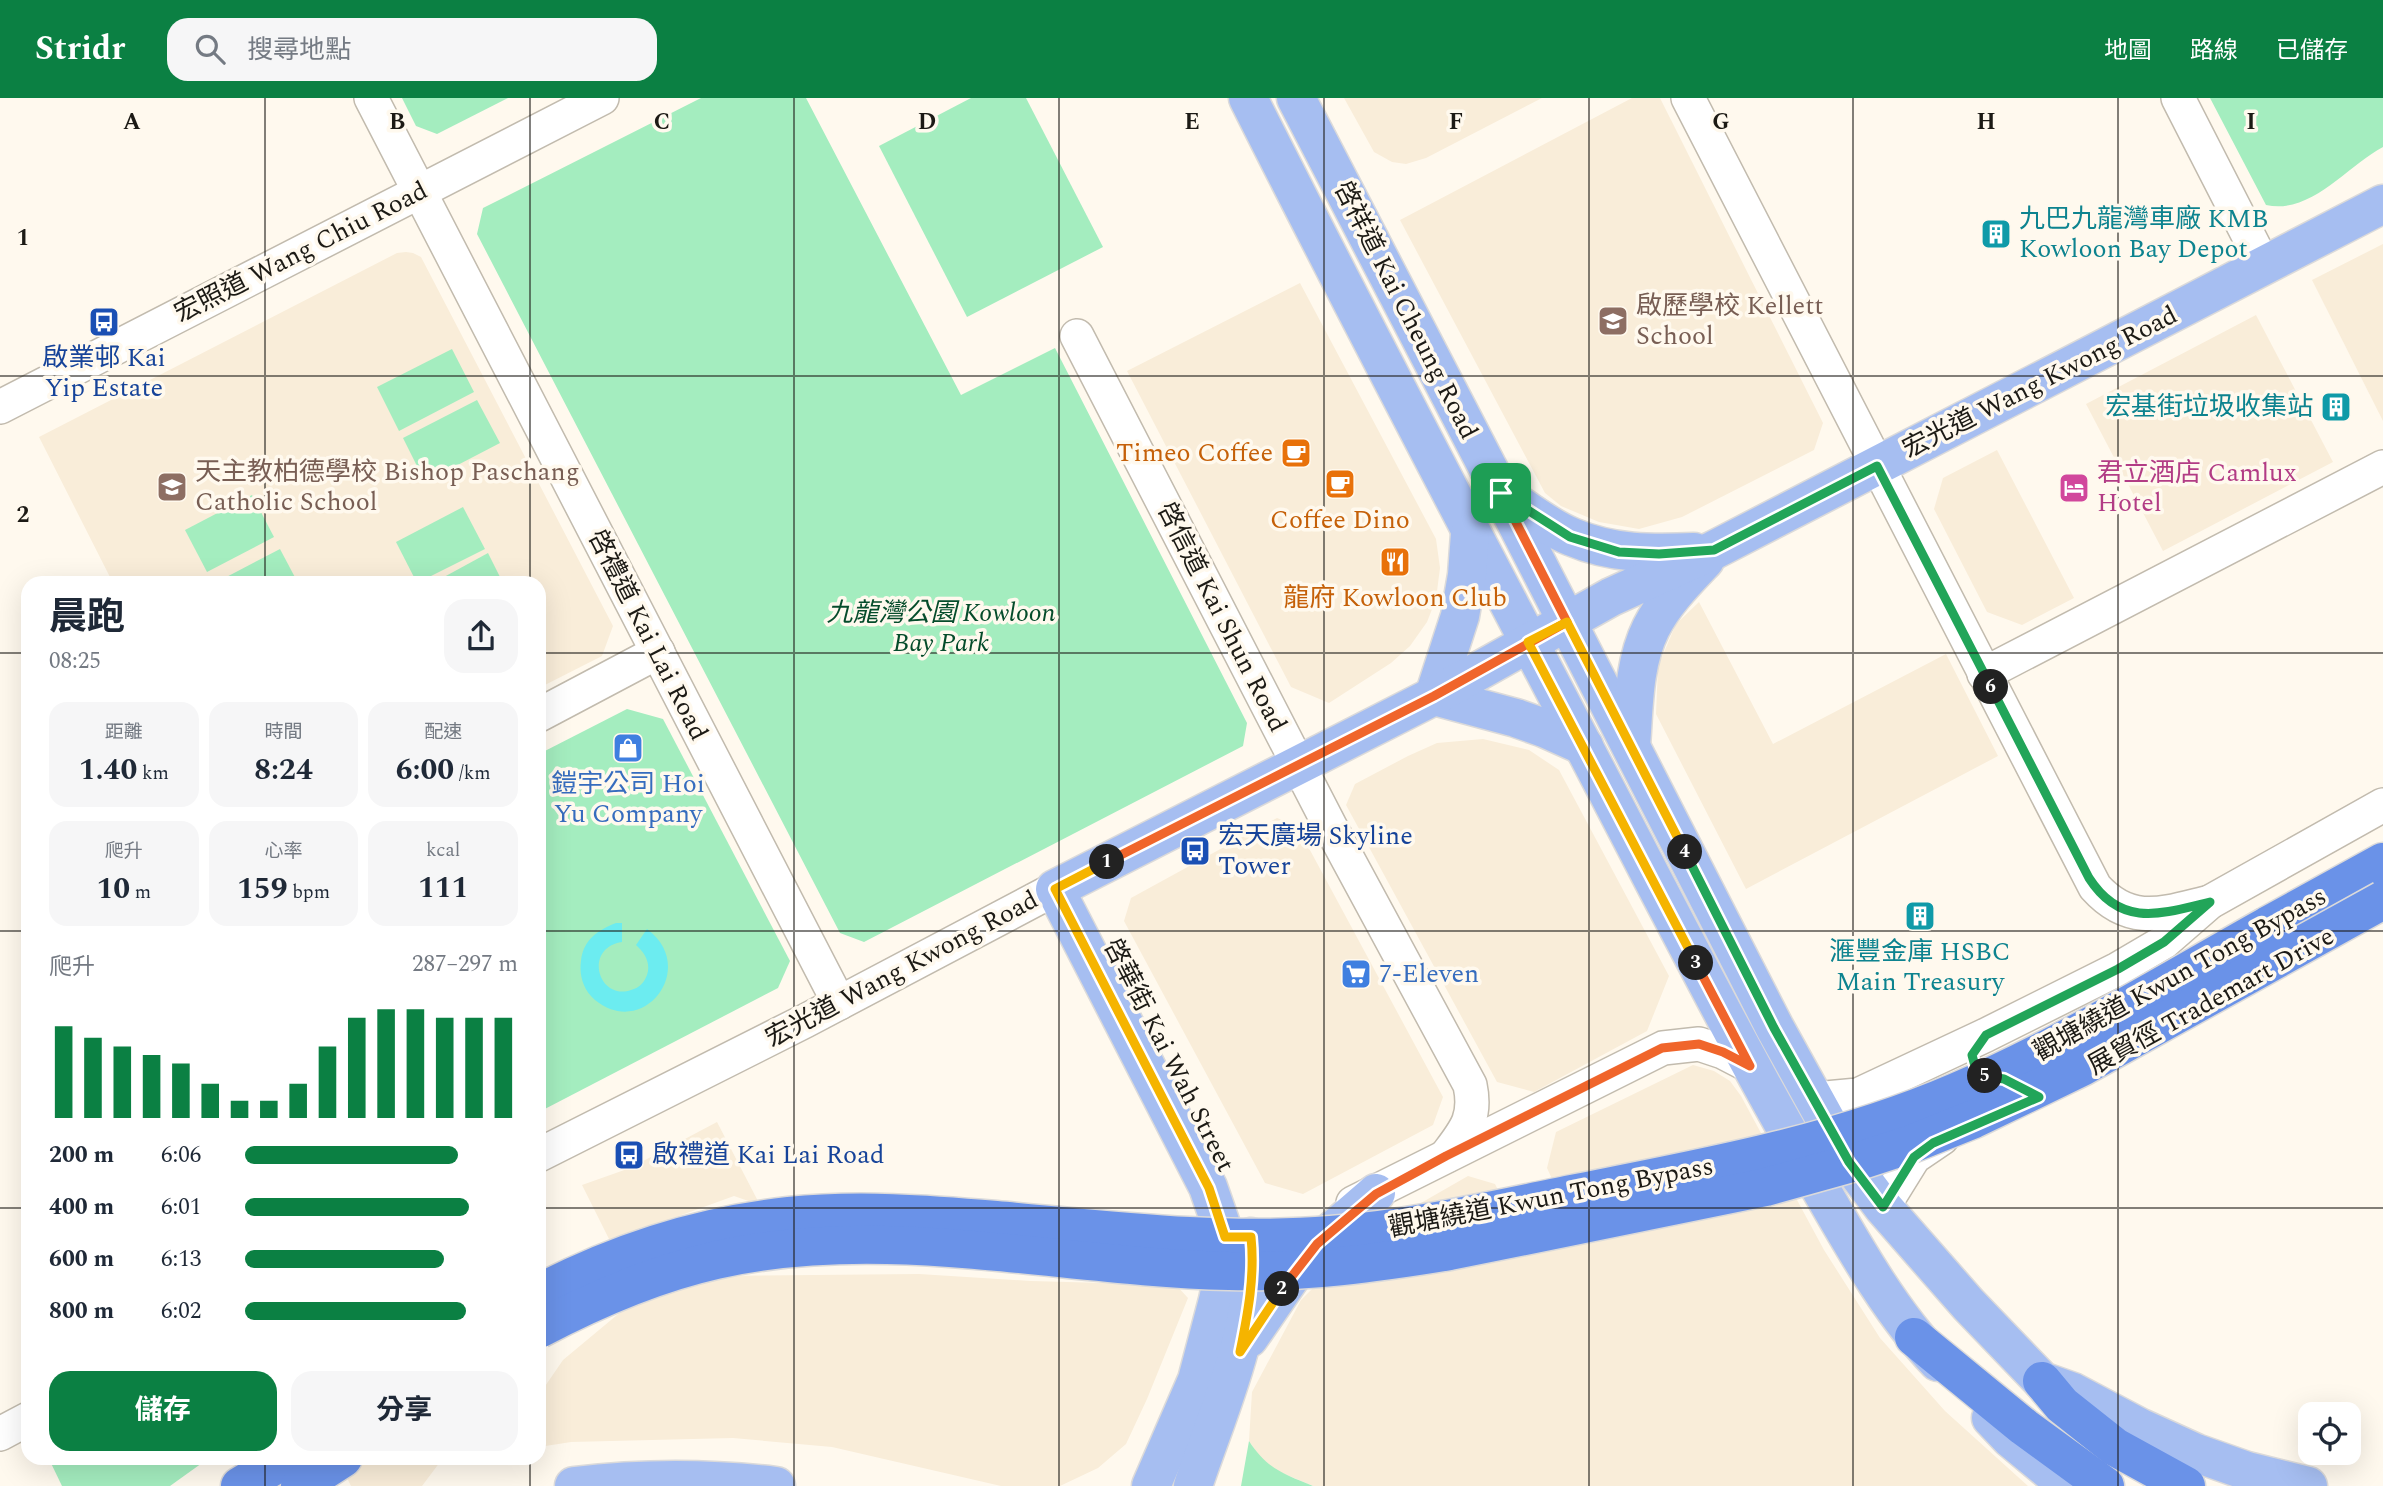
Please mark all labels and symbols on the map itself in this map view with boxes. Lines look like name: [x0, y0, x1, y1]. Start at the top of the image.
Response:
text: A: [123, 105, 141, 140]
text: B: [389, 105, 405, 140]
text: C: [654, 105, 670, 140]
text: D: [918, 105, 936, 140]
text: E: [1184, 105, 1200, 140]
text: F: [1449, 105, 1463, 140]
text: G: [1712, 105, 1730, 140]
text: H: [1976, 105, 1996, 140]
text: I: [2246, 105, 2256, 140]
street label: 宏照道 Wang Chiu Road: [167, 171, 435, 333]
street label: 啓祥道 Kai Cheung Road: [1323, 174, 1489, 446]
place label: 九巴九龍灣車廠 KMB Kowloon Bay Depot: [2019, 199, 2268, 269]
building icon: 九巴九龍灣車廠 KMB Kowloon Bay Depot: [1979, 217, 2013, 251]
text: 1: [17, 221, 29, 256]
place label: 啟歷學校 Kellett School: [1636, 286, 1824, 356]
street label: 宏光道 Wang Kwong Road: [1895, 295, 2185, 469]
school or university icon: 啟歷學校 Kellett School: [1596, 304, 1630, 338]
bus stop icon: 啟業邨 Kai Yip Estate: [87, 305, 121, 339]
place label: 啟業邨 Kai Yip Estate: [42, 338, 166, 408]
place label: 宏基街垃圾收集站: [2105, 387, 2313, 427]
building icon: 宏基街垃圾收集站: [2319, 390, 2353, 424]
place label: Timeo Coffee: [1116, 433, 1273, 473]
cafe icon: Timeo Coffee: [1279, 436, 1313, 470]
place label: 天主教柏德學校 Bishop Paschang Catholic School: [195, 452, 580, 522]
place label: 君立酒店 Camlux Hotel: [2097, 453, 2297, 523]
pin: [1471, 463, 1531, 523]
cafe icon: Coffee Dino: [1323, 467, 1357, 501]
school or university icon: 天主教柏德學校 Bishop Paschang Catholic School: [155, 470, 189, 504]
hotel icon: 君立酒店 Camlux Hotel: [2057, 471, 2091, 505]
street label: 啓信道 Kai Shun Road: [1147, 495, 1297, 739]
text: 2: [17, 498, 30, 533]
place label: Coffee Dino: [1270, 500, 1410, 540]
street label: 啓禮道 Kai Lai Road: [577, 522, 719, 748]
restaurant icon: 龍府 Kowloon Club: [1378, 545, 1412, 579]
place label: 龍府 Kowloon Club: [1283, 578, 1507, 618]
park label: 九龍灣公園 Kowloon Bay Park: [826, 593, 1056, 663]
pin: 6: [1974, 670, 2008, 704]
shop icon: 鎧宇公司 Hoi Yu Company: [611, 731, 645, 765]
place label: 鎧宇公司 Hoi Yu Company: [551, 764, 705, 834]
place label: 宏天廣場 Skyline Tower: [1218, 816, 1413, 886]
bus stop icon: 宏天廣場 Skyline Tower: [1178, 834, 1212, 868]
pin: 4: [1668, 834, 1702, 870]
pin: 1: [1090, 844, 1124, 880]
street label: 觀塘繞道 Kwun Tong Bypass: [2026, 877, 2334, 1071]
street label: 宏光道 Wang Kwong Road: [758, 880, 1046, 1058]
building icon: 滙豐金庫 HSBC Main Treasury: [1903, 899, 1937, 933]
street label: 展貿徑 Trademart Drive: [2080, 917, 2342, 1085]
street label: 啓華街 Kai Wah Street: [1093, 931, 1245, 1179]
place label: 滙豐金庫 HSBC Main Treasury: [1829, 932, 2011, 1002]
pin: 3: [1678, 946, 1714, 980]
place label: 7-Eleven: [1379, 954, 1479, 994]
supermarket icon: 7-Eleven: [1339, 957, 1373, 991]
pin: 5: [1968, 1058, 2002, 1094]
place label: 啟禮道 Kai Lai Road: [652, 1135, 884, 1175]
bus stop icon: 啟禮道 Kai Lai Road: [612, 1138, 646, 1172]
street label: 觀塘繞道 Kwun Tong Bypass: [1385, 1146, 1717, 1248]
pin: 2: [1264, 1272, 1300, 1306]

